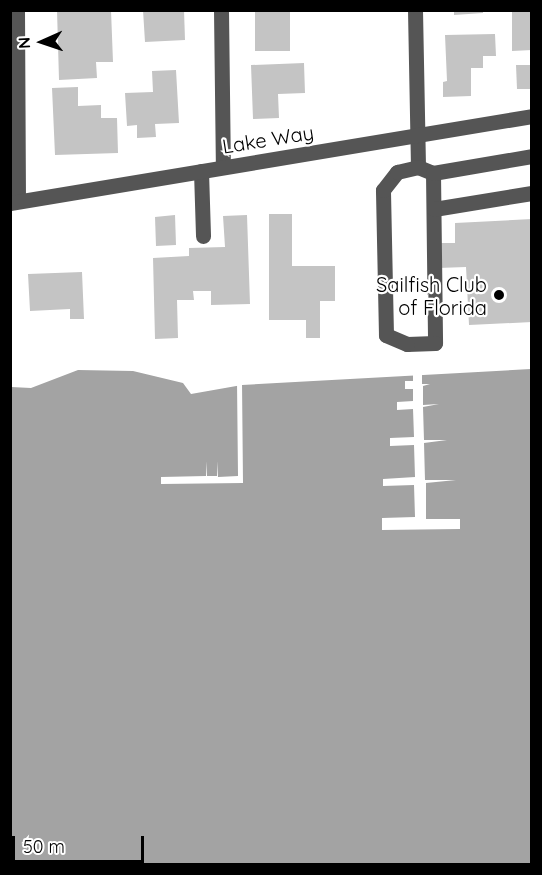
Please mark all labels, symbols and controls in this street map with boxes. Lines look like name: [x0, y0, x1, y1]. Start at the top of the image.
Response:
north arrow: [12, 12, 72, 72]
text: N: [14, 37, 34, 49]
street label: Lake Way: [220, 120, 316, 158]
place label: Sailfish Club of Florida: [376, 272, 487, 319]
marker: Sailfish Club of Florida: [492, 288, 506, 302]
scale bar: [15, 824, 147, 862]
text: 50 m: [23, 835, 65, 858]

